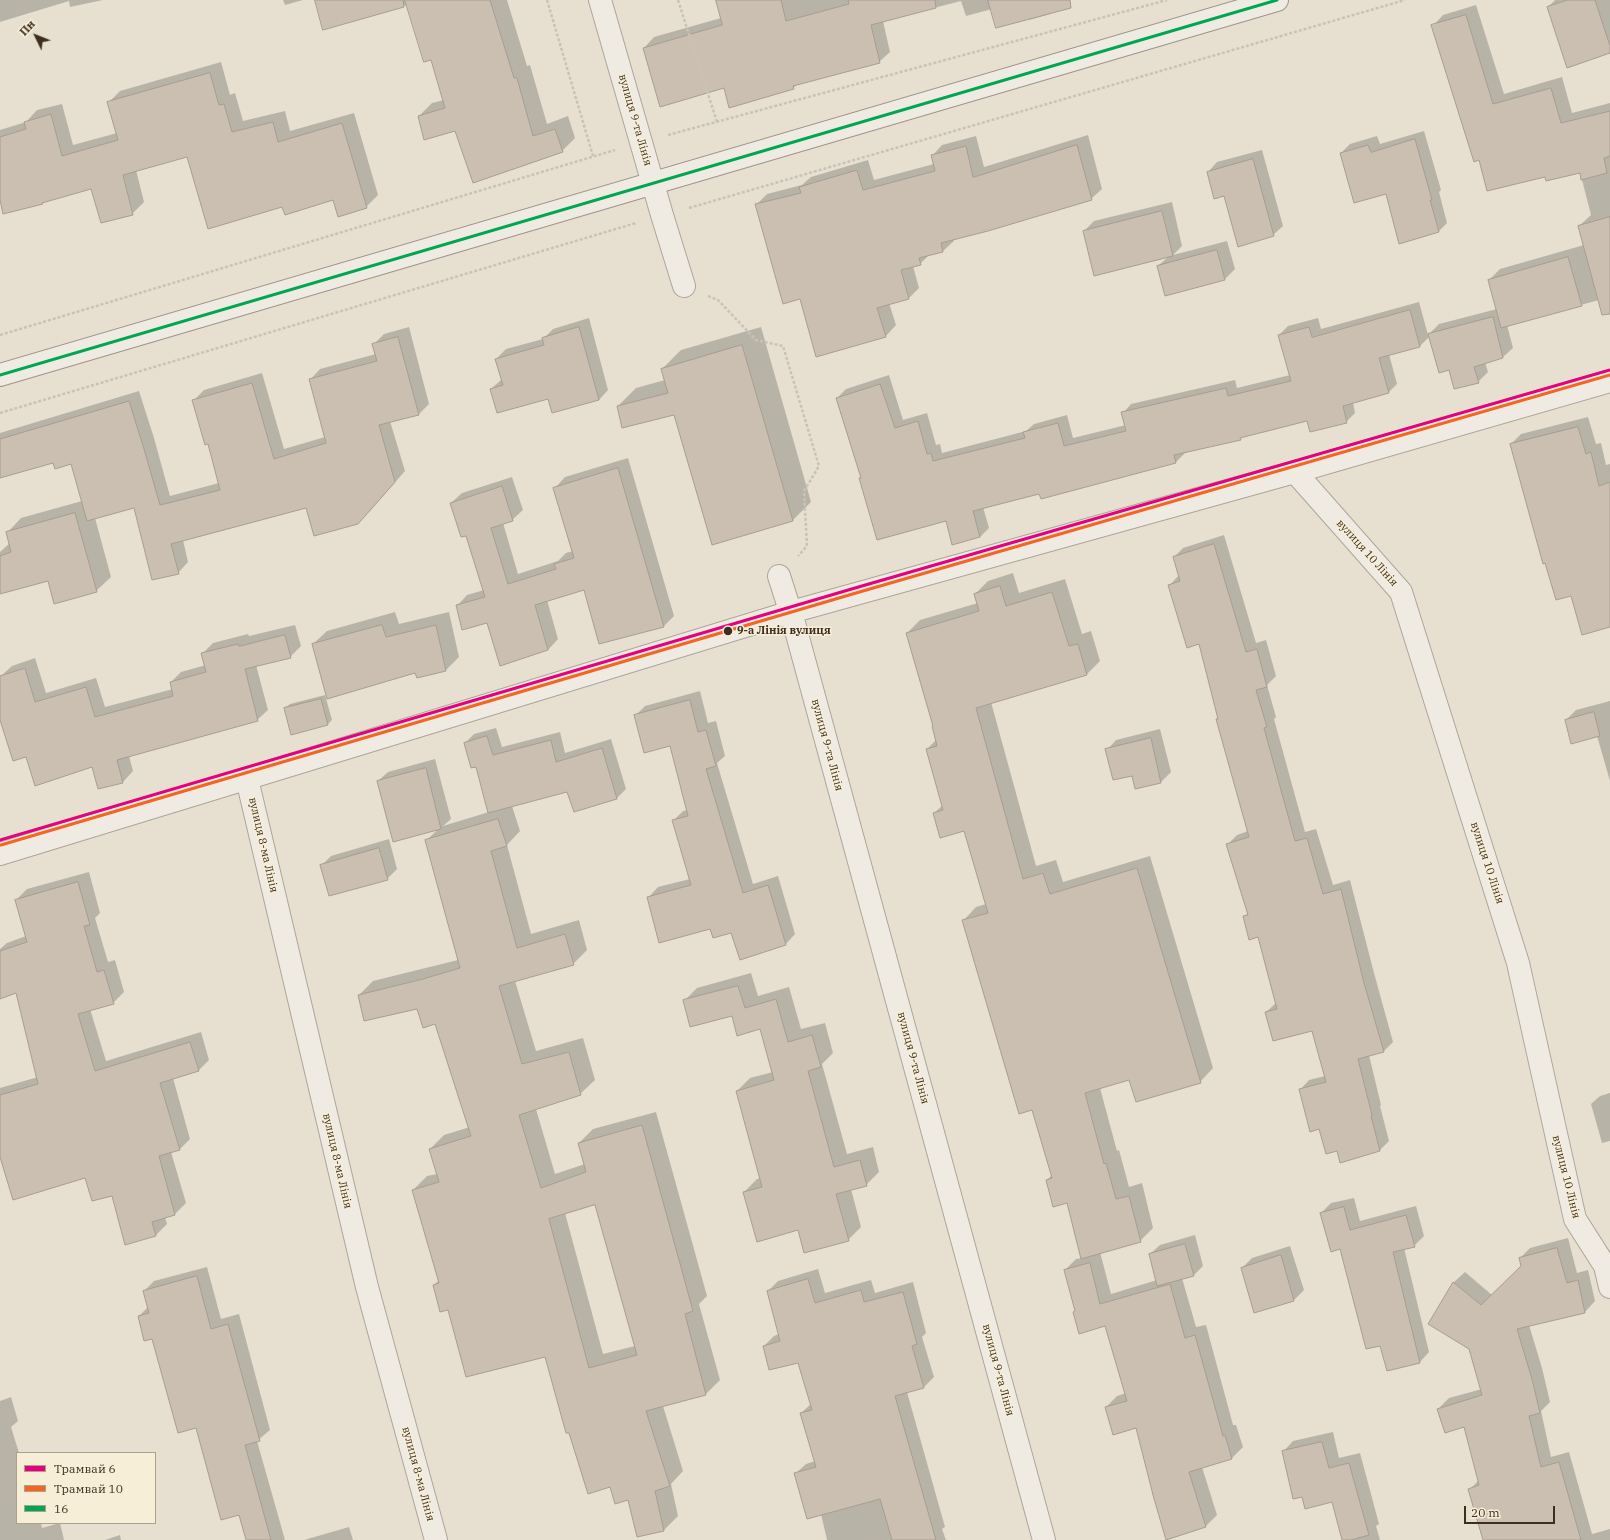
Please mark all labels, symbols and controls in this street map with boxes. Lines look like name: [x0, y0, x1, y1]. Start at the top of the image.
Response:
north arrow: [16, 16, 56, 56]
text: Пн: [17, 17, 38, 39]
street label: вулиця 9-та Лінія: [616, 73, 654, 167]
street label: вулиця 10 Лінія: [1334, 517, 1400, 589]
place label: 9-а Лінія вулиця: [737, 624, 831, 638]
marker: 9-а Лінія вулиця: [722, 625, 734, 637]
street label: вулиця 9-та Лінія: [808, 697, 846, 793]
street label: вулиця 8-ма Лінія: [246, 796, 280, 894]
street label: вулиця 10 Лінія: [1468, 820, 1506, 906]
street label: вулиця 9-та Лінія: [894, 1010, 932, 1106]
street label: вулиця 8-ма Лінія: [320, 1112, 354, 1210]
street label: вулиця 10 Лінія: [1549, 1134, 1583, 1220]
street label: вулиця 9-та Лінія: [979, 1322, 1017, 1418]
street label: вулиця 8-ма Лінія: [399, 1425, 437, 1523]
legend: [16, 1452, 156, 1524]
text: Трамвай 6: [54, 1461, 116, 1476]
text: Трамвай 10: [54, 1481, 123, 1496]
scale bar: [1466, 1498, 1557, 1524]
text: 16: [54, 1501, 68, 1516]
text: 20 m: [1471, 1505, 1500, 1520]

